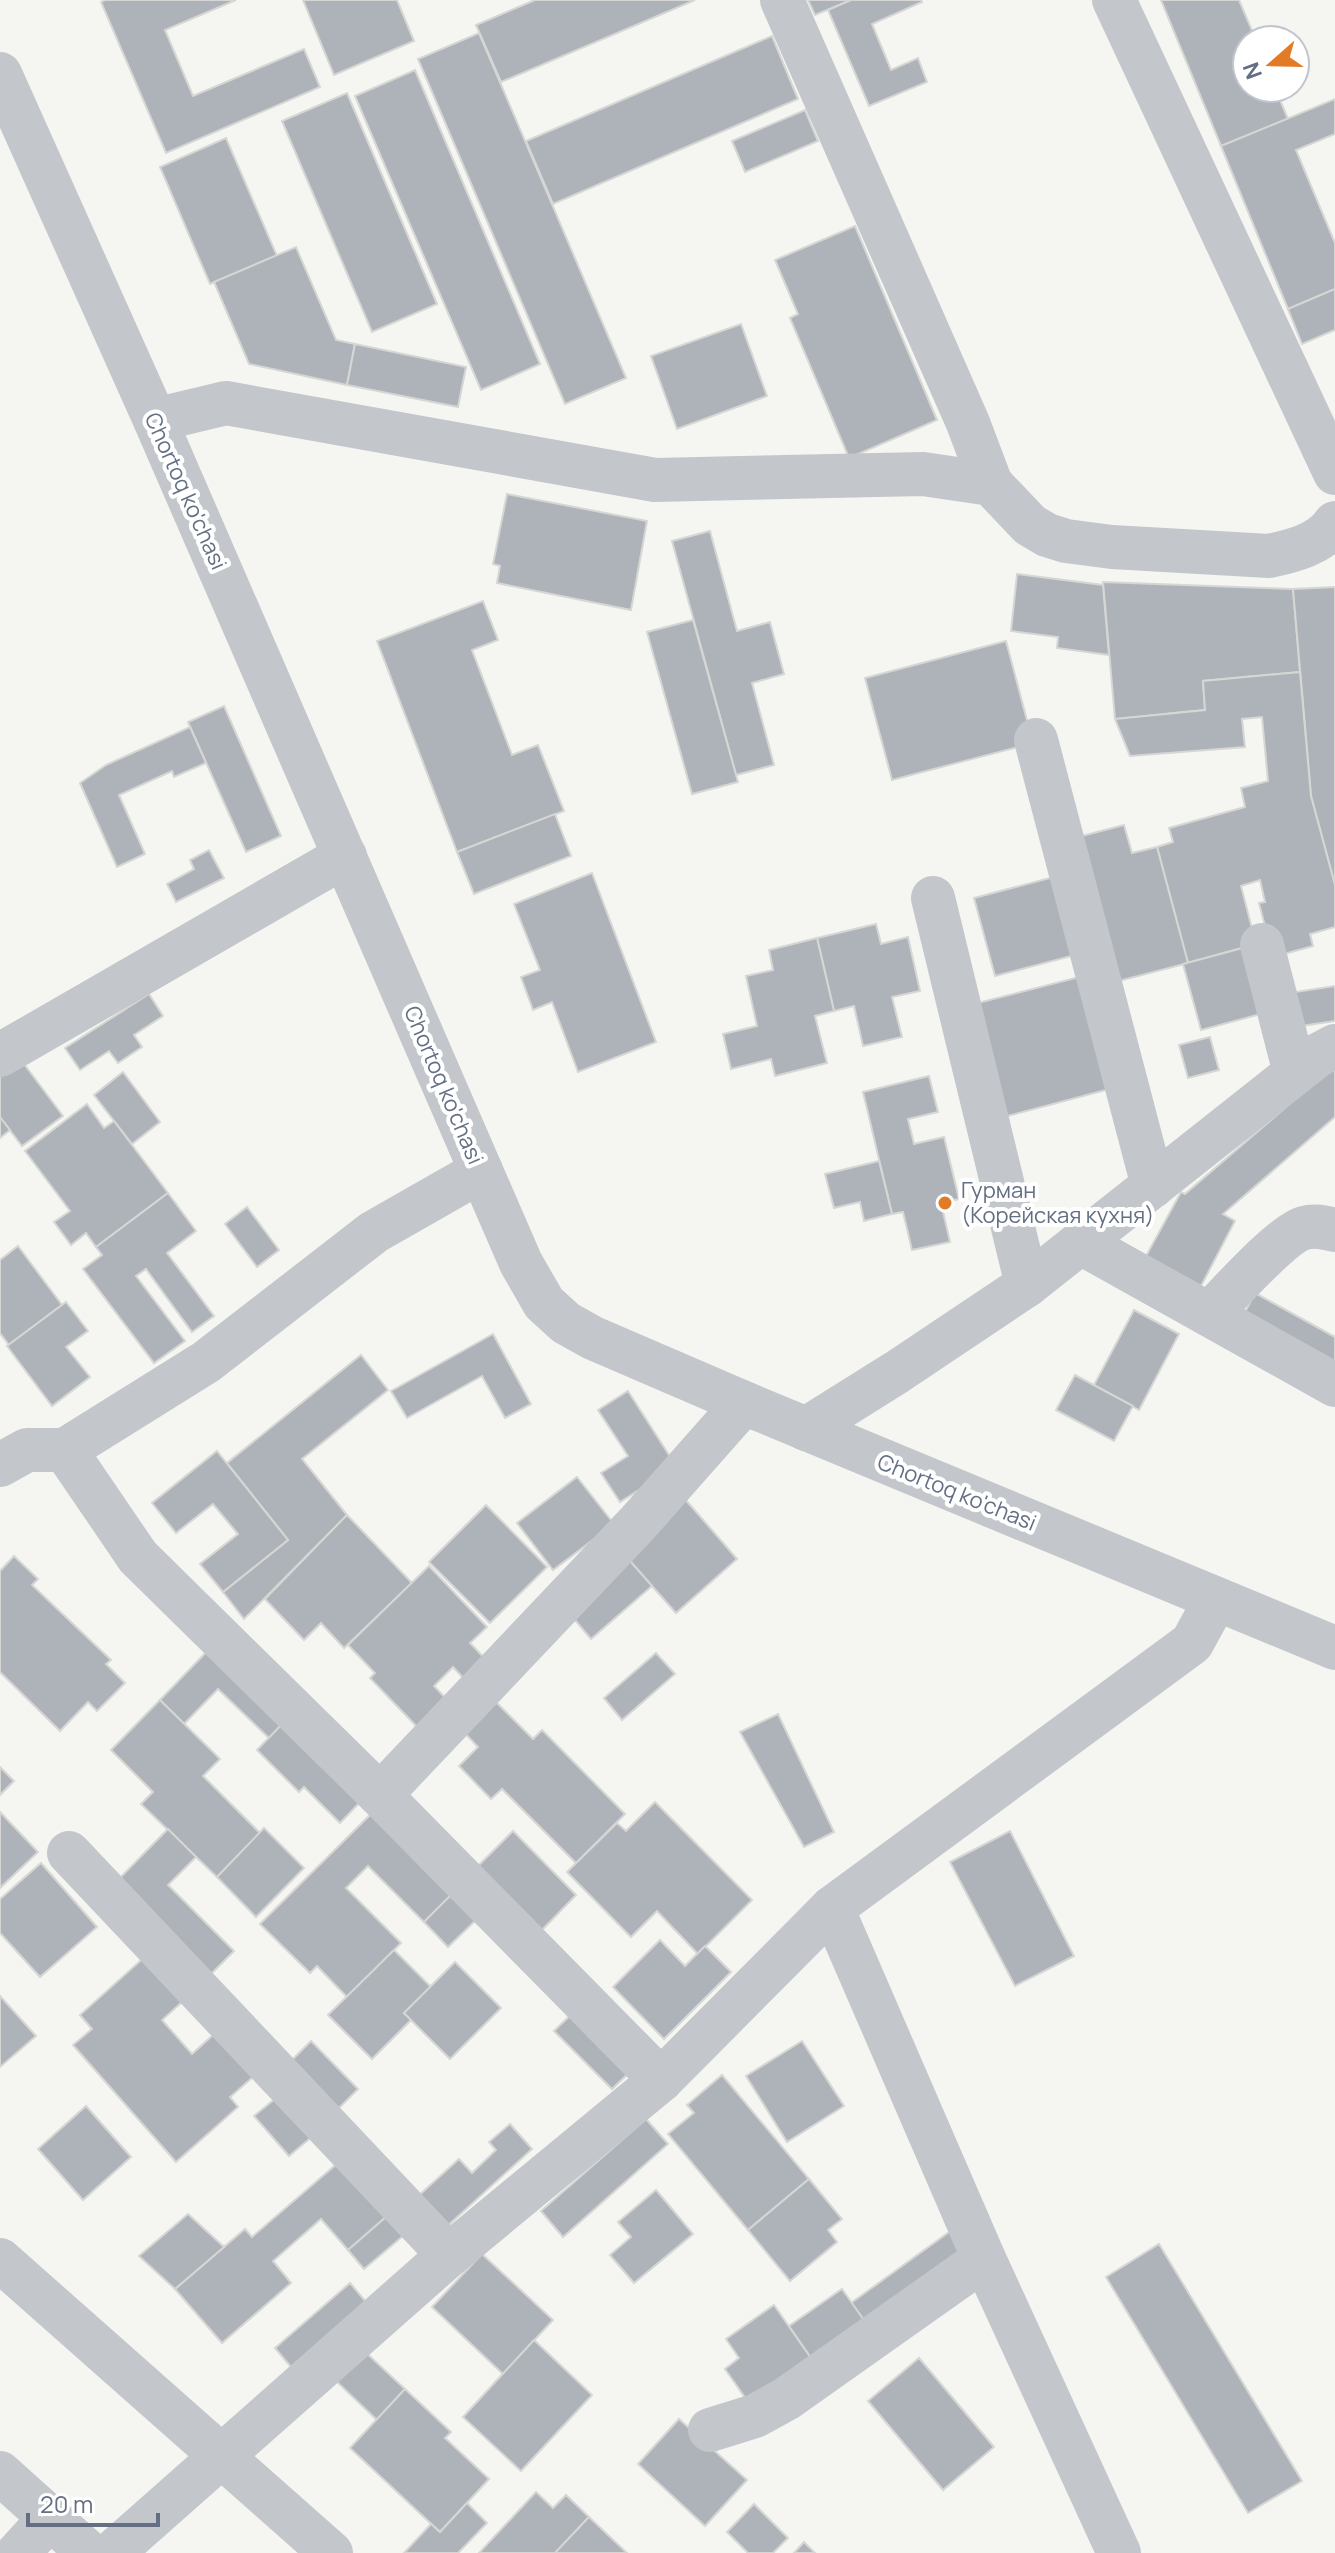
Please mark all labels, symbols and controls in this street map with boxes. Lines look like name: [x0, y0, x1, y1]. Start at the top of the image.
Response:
north arrow: [1231, 24, 1311, 104]
text: N: [1235, 58, 1269, 83]
street label: Chortoq ko'chasi: [138, 408, 234, 574]
street label: Chortoq ko'chasi: [397, 1001, 491, 1169]
place label: Гурман (Корейская кухня): [961, 1175, 1154, 1230]
marker: Гурман (Корейская кухня): [936, 1194, 954, 1212]
street label: Chortoq ko'chasi: [873, 1446, 1041, 1538]
scale bar: [28, 2477, 158, 2527]
text: 20 m: [40, 2487, 93, 2520]

